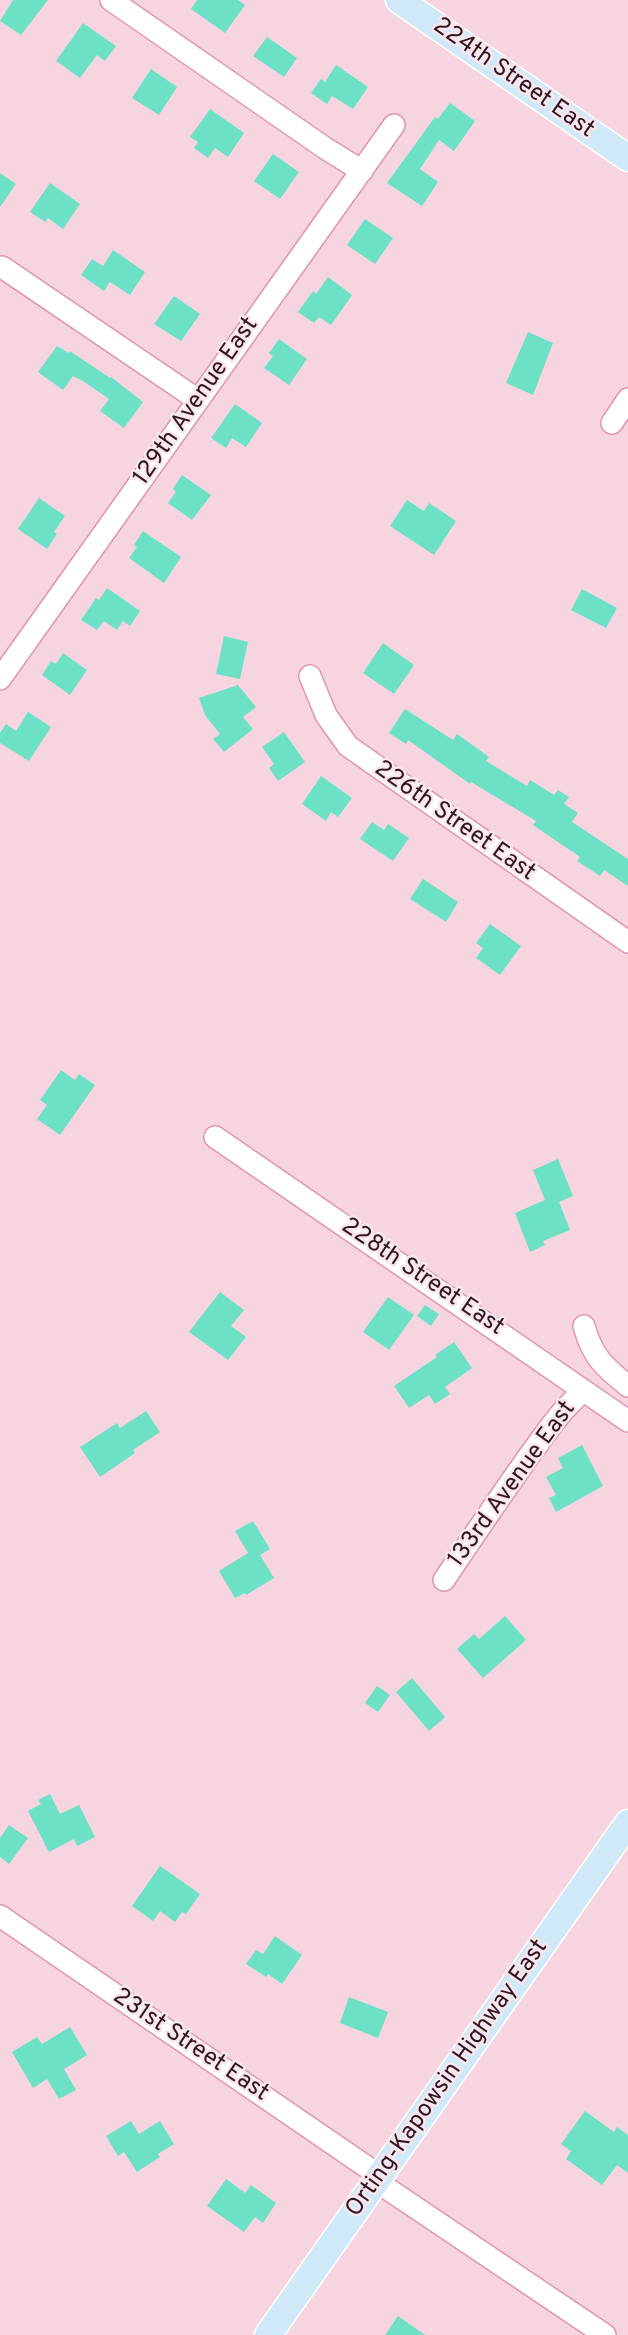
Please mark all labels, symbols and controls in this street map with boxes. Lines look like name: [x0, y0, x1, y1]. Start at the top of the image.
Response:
street label: 224th Street East: [427, 13, 599, 145]
street label: 129th Avenue East: [128, 312, 266, 492]
street label: 226th Street East: [368, 756, 540, 888]
street label: 228th Street East: [335, 1213, 509, 1343]
street label: 133rd Avenue East: [443, 1396, 583, 1574]
street label: Orting-Kapowsin Highway East: [341, 1935, 555, 2223]
street label: 231st Street East: [107, 1983, 273, 2109]

